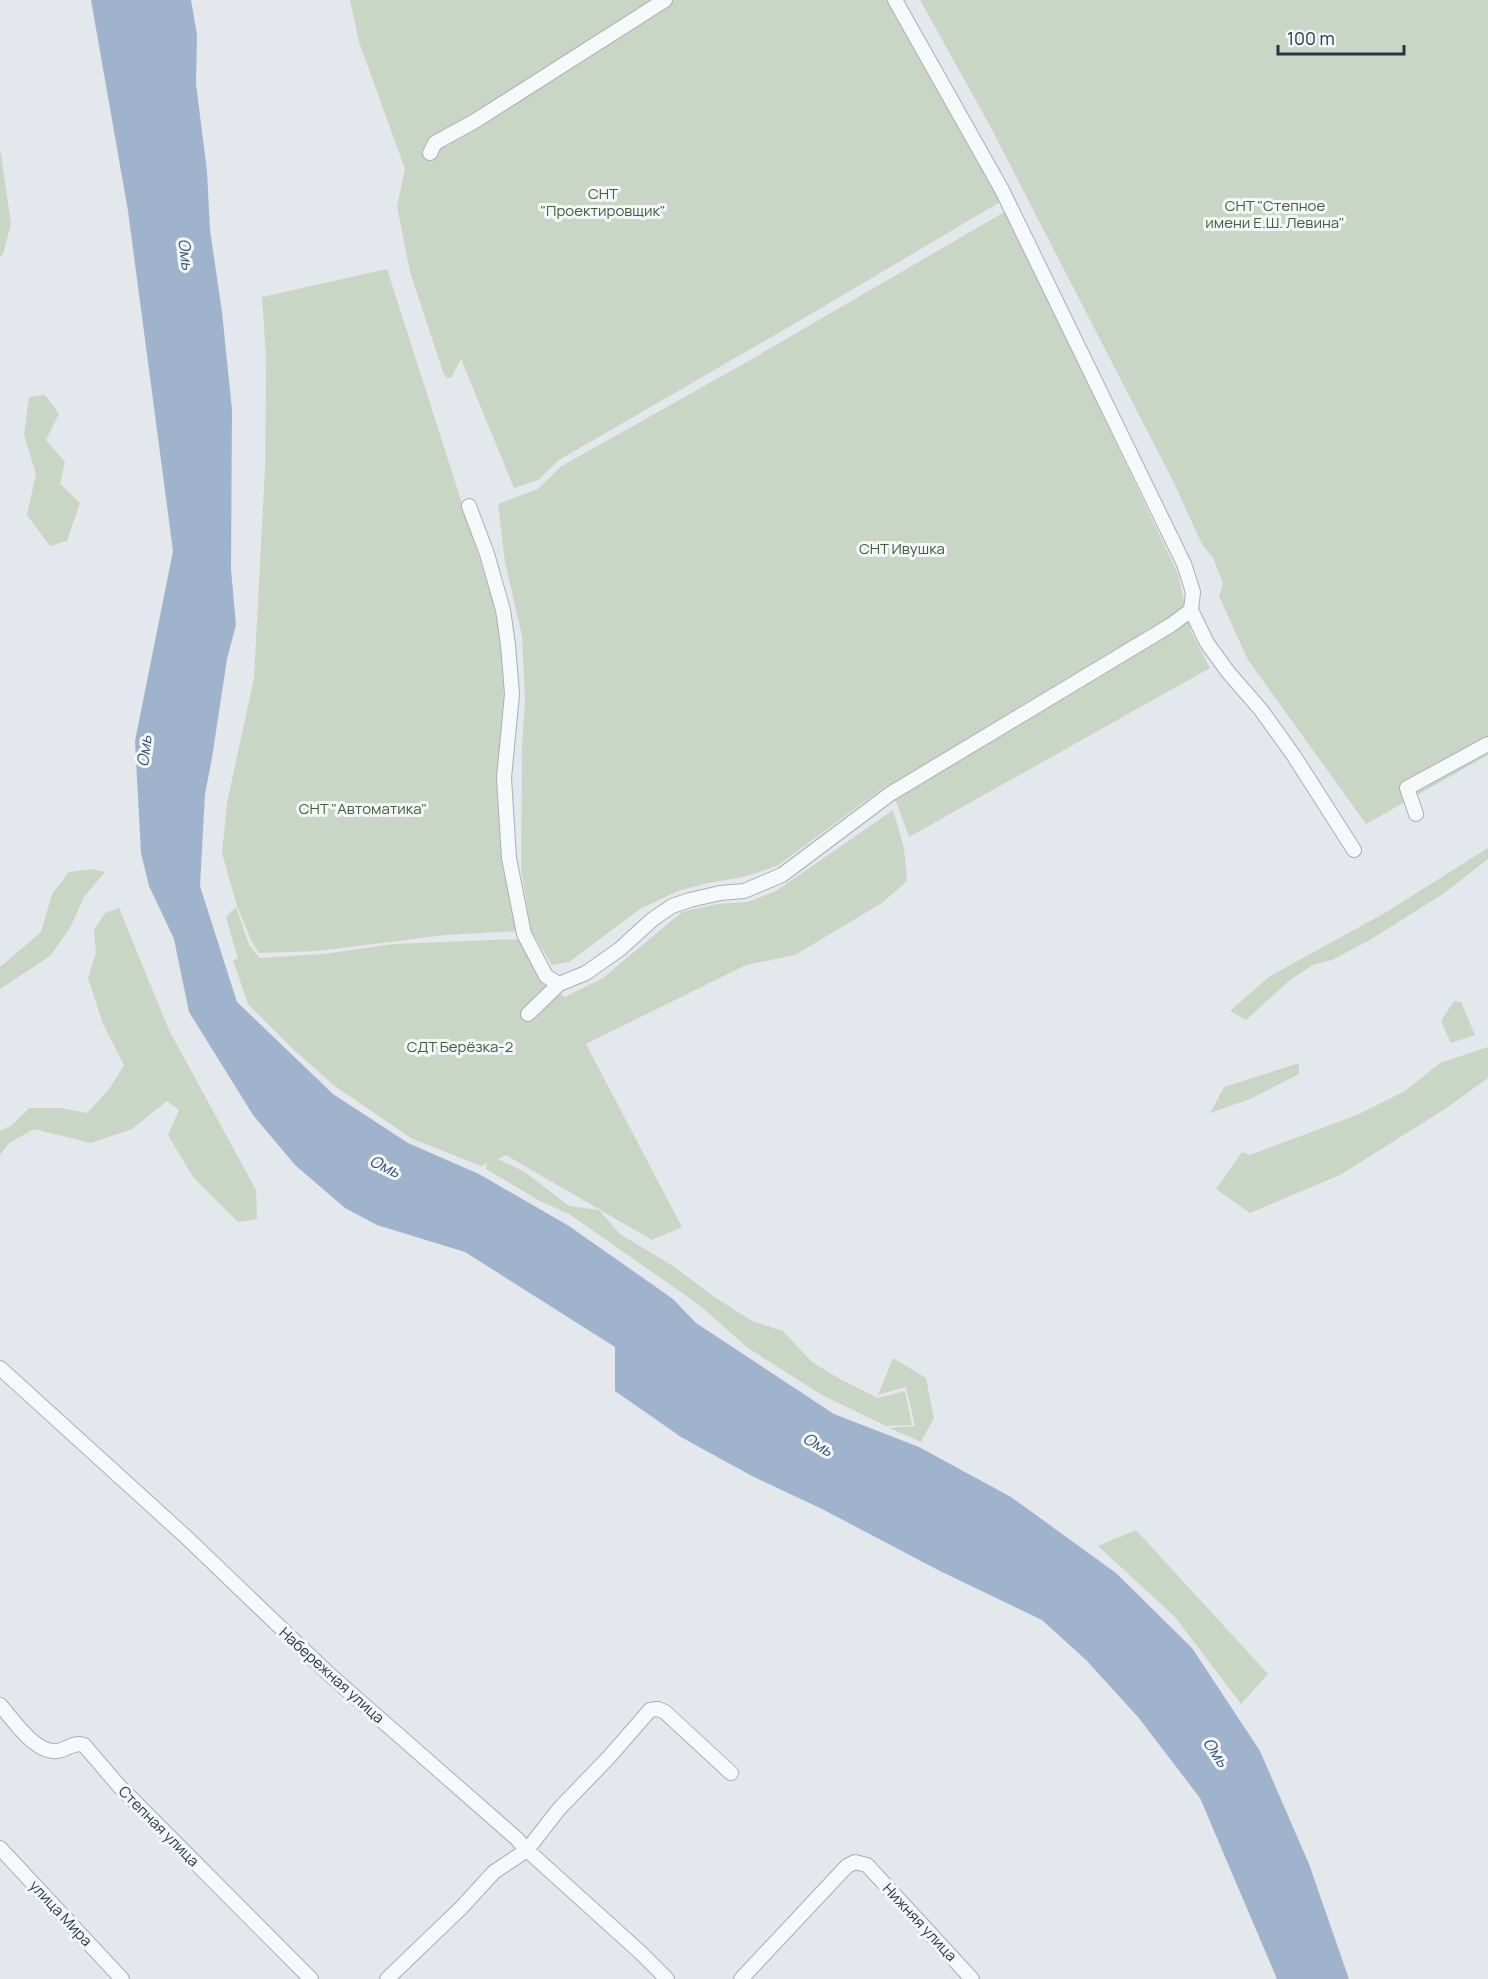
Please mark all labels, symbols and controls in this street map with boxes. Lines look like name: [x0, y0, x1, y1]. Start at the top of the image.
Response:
scale bar: [1278, 18, 1404, 56]
text: 100 m: [1287, 26, 1335, 50]
park label: СНТ "Проектировщик": [540, 183, 666, 221]
park label: СНТ "Степное имени Е.Ш. Левина": [1205, 195, 1345, 233]
water label: Омь: [173, 237, 199, 271]
park label: СНТ Ивушка: [859, 538, 945, 559]
water label: Омь: [131, 734, 157, 768]
park label: СНТ "Автоматика": [299, 798, 427, 819]
park label: СДТ Берёзка-2: [407, 1036, 513, 1057]
water label: Омь: [366, 1149, 404, 1183]
water label: Омь: [799, 1427, 837, 1462]
street label: Набережная улица: [275, 1622, 389, 1728]
water label: Омь: [1198, 1733, 1234, 1771]
street label: Степная улица: [114, 1781, 204, 1871]
street label: улица Мира: [25, 1875, 97, 1951]
street label: Нижняя улица: [878, 1878, 962, 1966]

